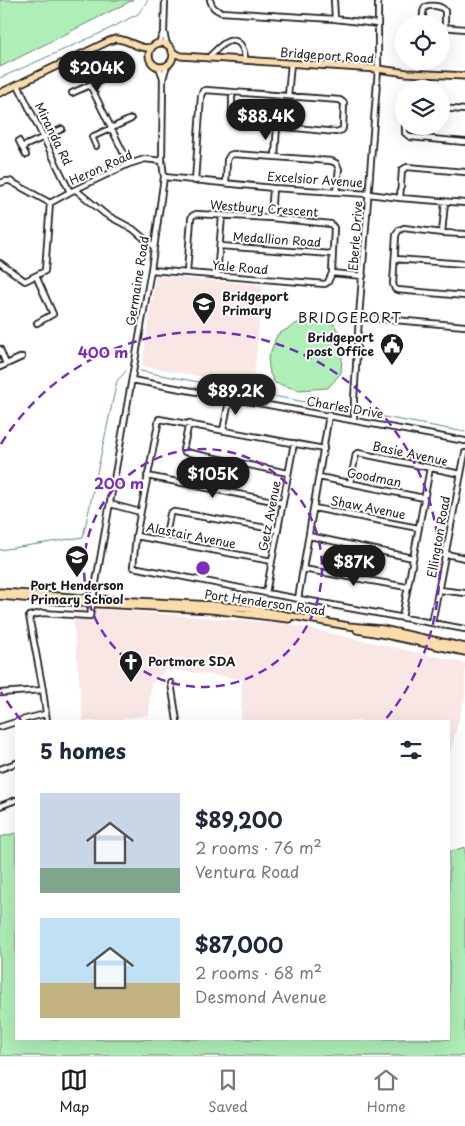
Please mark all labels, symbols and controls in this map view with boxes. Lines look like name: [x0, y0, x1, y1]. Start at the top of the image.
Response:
map controls: [395, 15, 450, 135]
button: locate: [395, 15, 450, 70]
street label: Bridgeport Road: [279, 43, 375, 67]
pin: $204K: [62, 51, 132, 93]
text: $204K: [69, 55, 125, 79]
button: layers: [395, 80, 450, 135]
pin: $88.4K: [225, 98, 307, 141]
street label: Miranda Rd: [31, 99, 77, 169]
text: $88.4K: [237, 103, 295, 127]
street label: Heron Road: [66, 145, 135, 189]
street label: Excelsior Avenue: [267, 167, 364, 191]
street label: Westbury Crescent: [209, 195, 319, 221]
street label: Eberle Drive: [344, 200, 366, 272]
street label: Medallion Road: [232, 227, 322, 251]
street label: Germaine Road: [121, 235, 153, 327]
street label: Yale Road: [211, 256, 269, 278]
place label: Bridgeport Primary: [222, 287, 289, 319]
school or university icon: Bridgeport Primary: [191, 291, 217, 325]
district label: BRIDGEPORT: [298, 307, 402, 328]
place label: Bridgeport post Office: [306, 328, 374, 360]
public building icon: Bridgeport post Office: [379, 332, 405, 366]
text: 400 m: [78, 340, 128, 363]
pin: $89.2K: [195, 374, 277, 416]
text: $89.2K: [208, 378, 264, 402]
street label: Charles Drive: [305, 391, 385, 423]
street label: Basie Avenue: [371, 436, 450, 470]
pin: $105K: [178, 456, 248, 499]
text: $105K: [188, 461, 238, 485]
street label: Goodman: [345, 463, 403, 491]
text: 200 m: [94, 471, 144, 494]
street label: Getz Avenue: [253, 479, 285, 553]
street label: Shaw Avenue: [329, 491, 408, 523]
street label: Ellington Road: [422, 494, 454, 579]
street label: Alastair Avenue: [145, 518, 238, 553]
school or university icon: Port Henderson Primary School: [64, 544, 90, 578]
pin: $87K: [324, 544, 384, 587]
text: $87K: [333, 549, 375, 573]
centre of rings: [194, 559, 212, 577]
place label: Port Henderson Primary School: [30, 576, 124, 608]
street label: Port Henderson Road: [203, 585, 327, 619]
church icon: Portmore SDA: [118, 649, 144, 683]
place label: Portmore SDA: [148, 652, 236, 670]
text: 5 homes: [40, 734, 126, 766]
icon: filters: [397, 736, 425, 764]
text: $89,200: [195, 803, 283, 835]
icon: home: [80, 813, 140, 873]
text: 2 rooms · 76 m²: [195, 835, 322, 859]
text: Ventura Road: [195, 859, 299, 883]
text: $87,000: [195, 928, 283, 960]
icon: home: [80, 938, 140, 998]
text: 2 rooms · 68 m²: [195, 960, 322, 984]
text: Desmond Avenue: [195, 984, 327, 1008]
tab: Map: [59, 1066, 89, 1117]
tab: Saved: [208, 1066, 248, 1117]
tab: Home: [367, 1066, 406, 1117]

